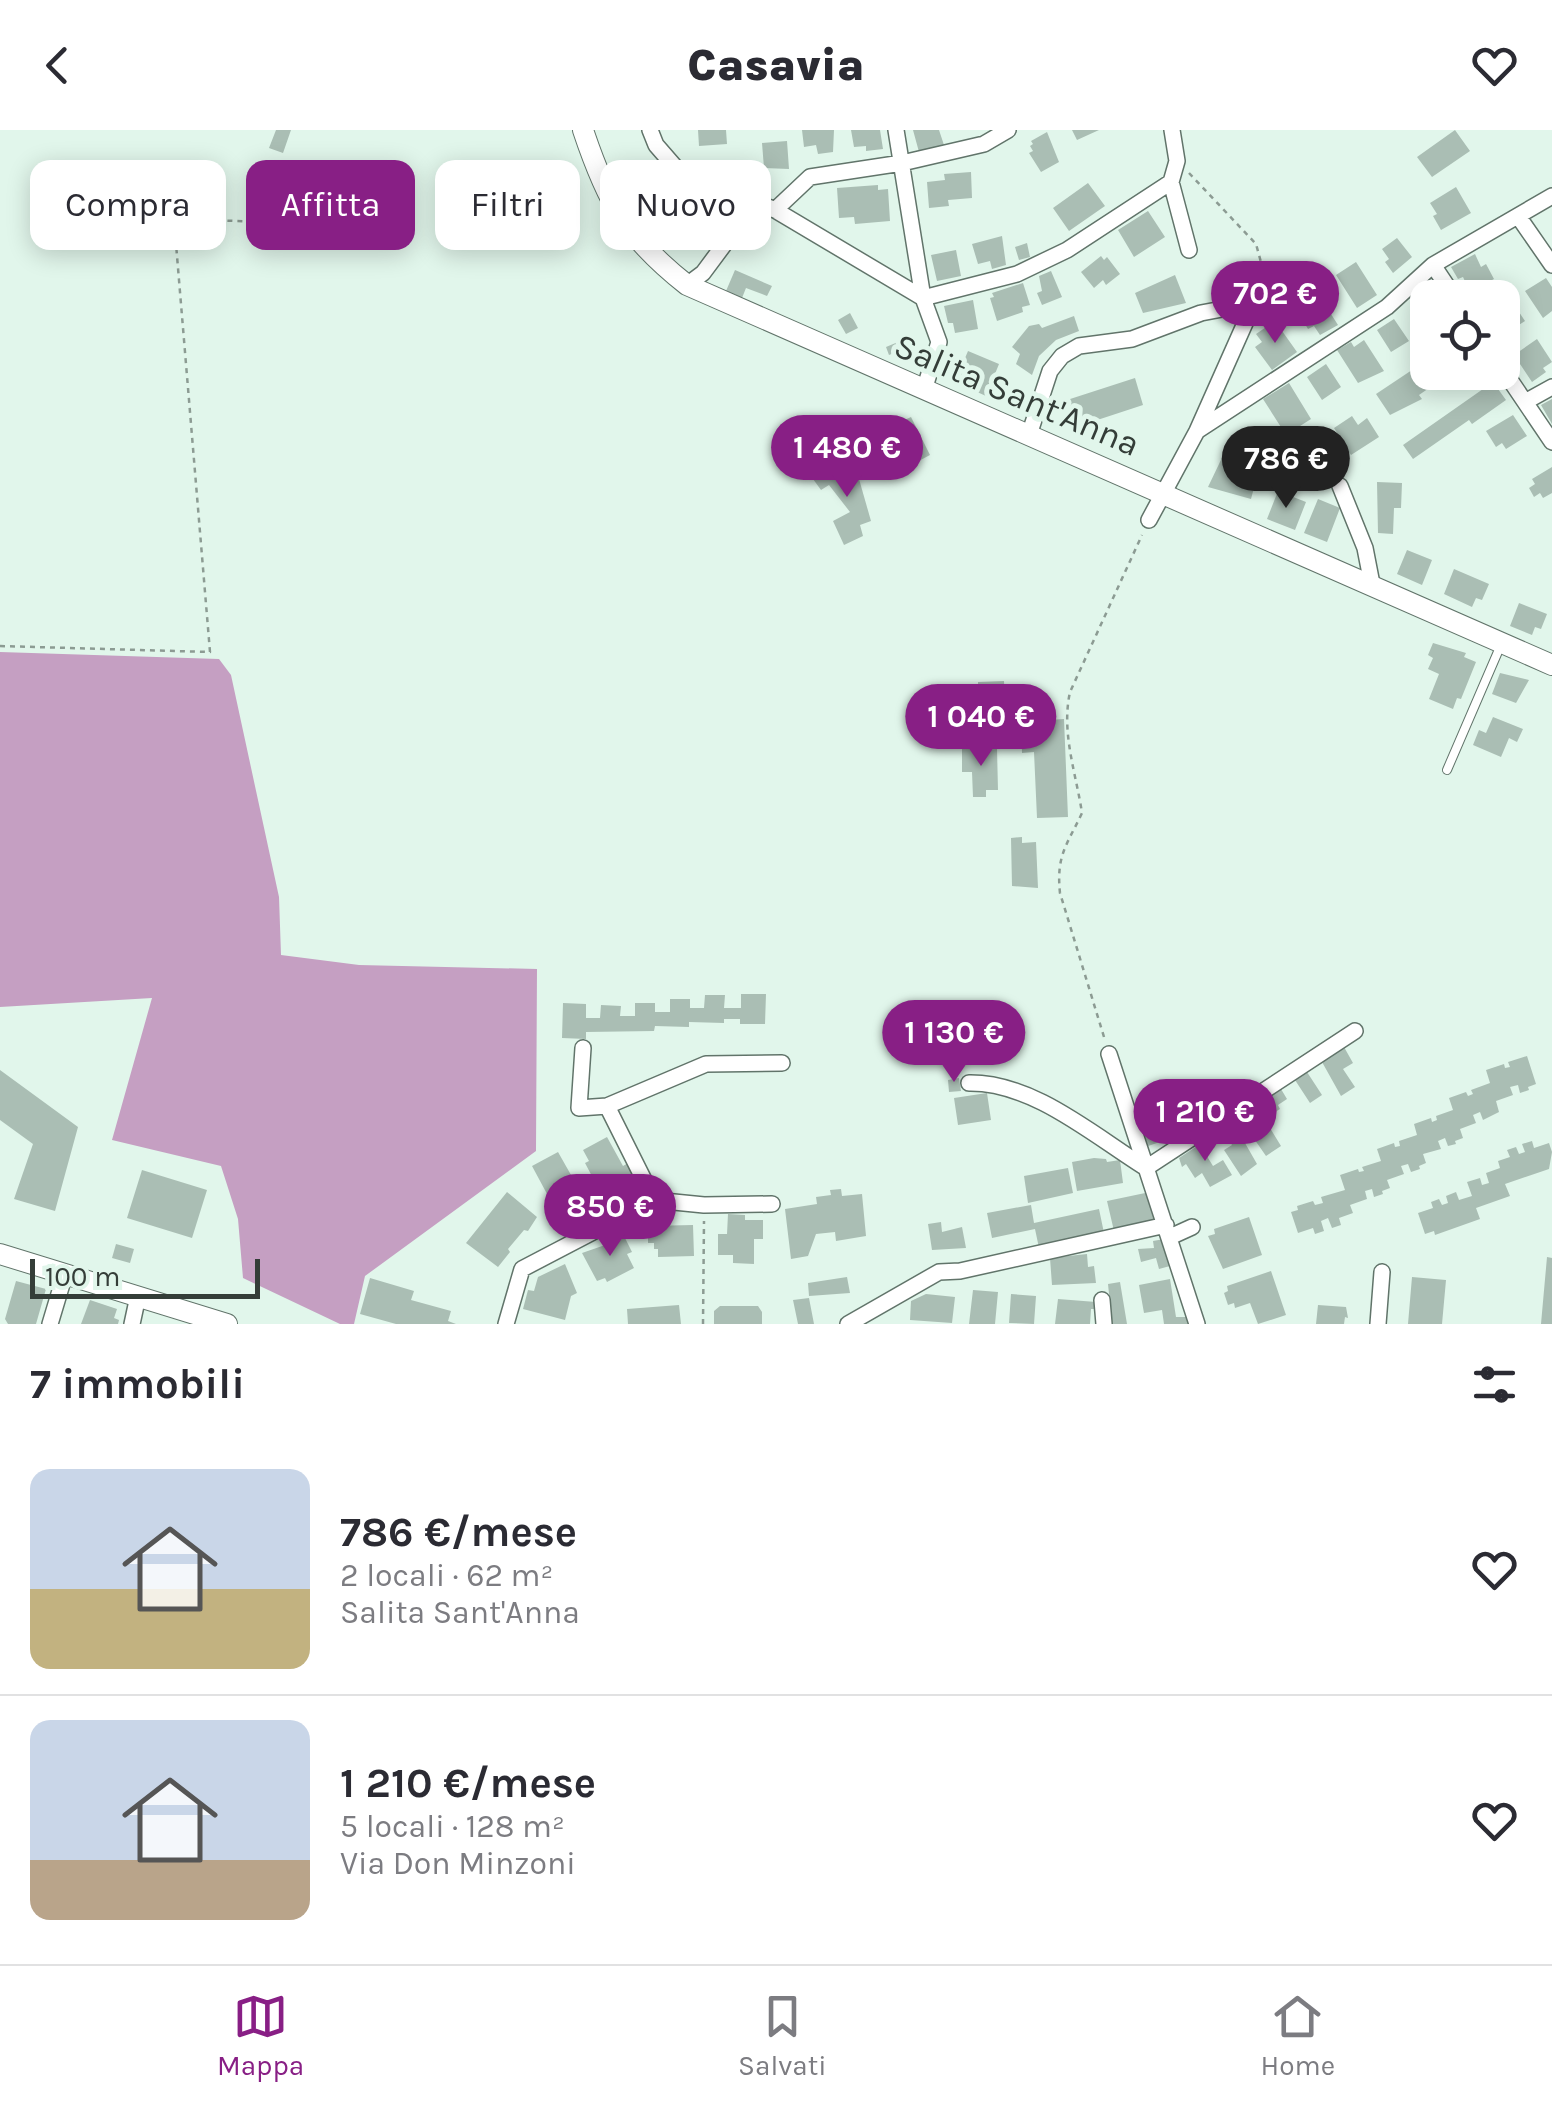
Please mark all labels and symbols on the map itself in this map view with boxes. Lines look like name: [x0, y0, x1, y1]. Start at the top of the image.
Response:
pin: 702 €: [1205, 261, 1345, 346]
street label: Salita Sant'Anna: [888, 325, 1146, 465]
pin: 1 480 €: [755, 415, 939, 500]
pin: 786 €: [1216, 426, 1356, 511]
pin: 1 040 €: [889, 684, 1073, 769]
pin: 1 130 €: [862, 1000, 1046, 1085]
pin: 1 210 €: [1113, 1079, 1297, 1164]
pin: 850 €: [540, 1174, 680, 1259]
scale bar: [30, 1254, 260, 1298]

